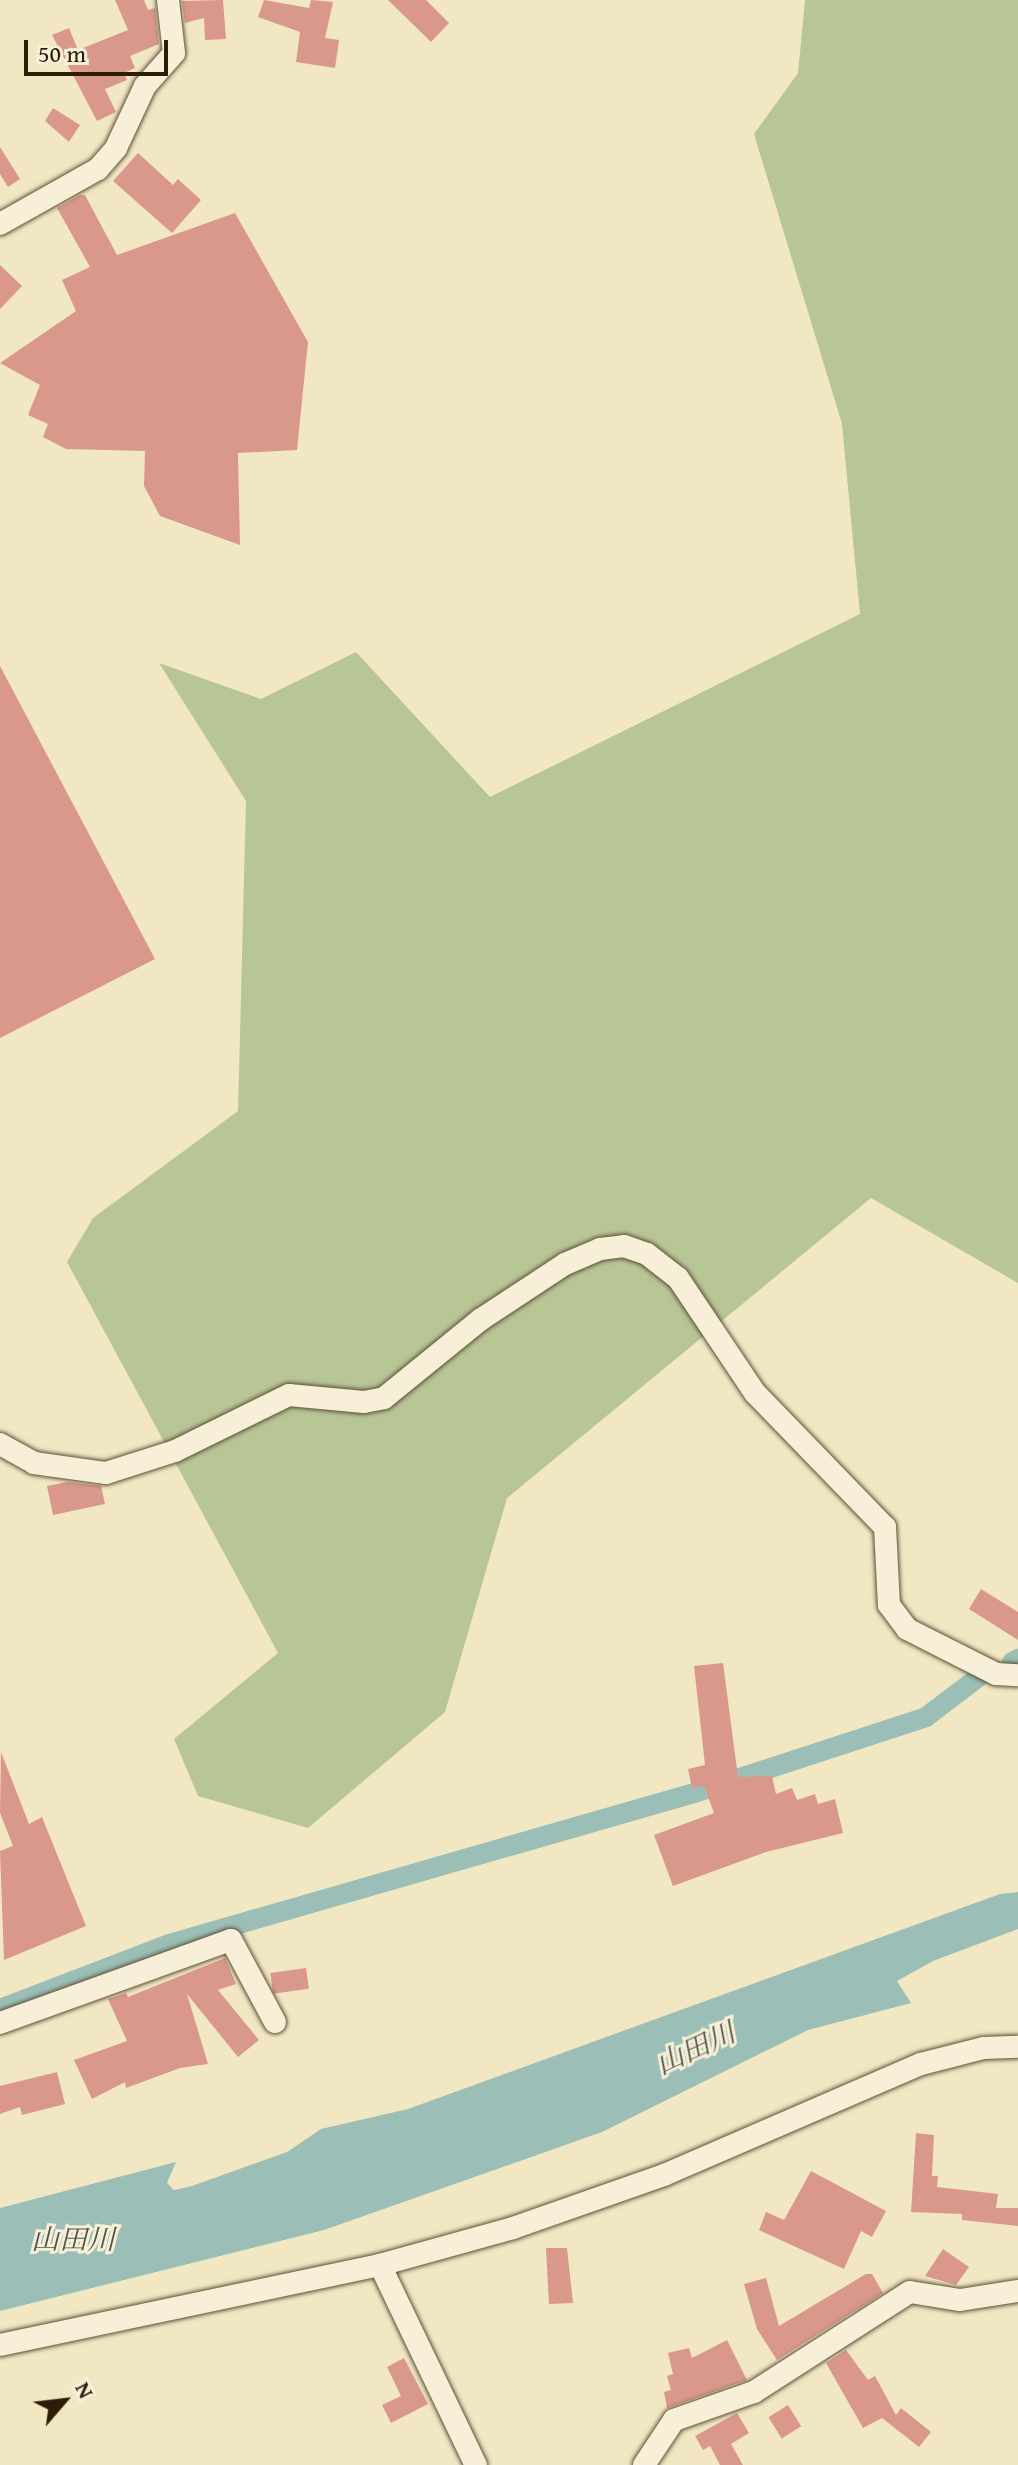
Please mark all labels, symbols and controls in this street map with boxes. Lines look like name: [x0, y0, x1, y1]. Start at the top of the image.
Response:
scale bar: [28, 24, 172, 74]
text: 50 m: [38, 36, 86, 71]
water label: 山田川: [650, 2015, 740, 2081]
water label: 山田川: [31, 2222, 115, 2256]
north arrow: [24, 2361, 104, 2441]
text: N: [68, 2376, 103, 2404]

